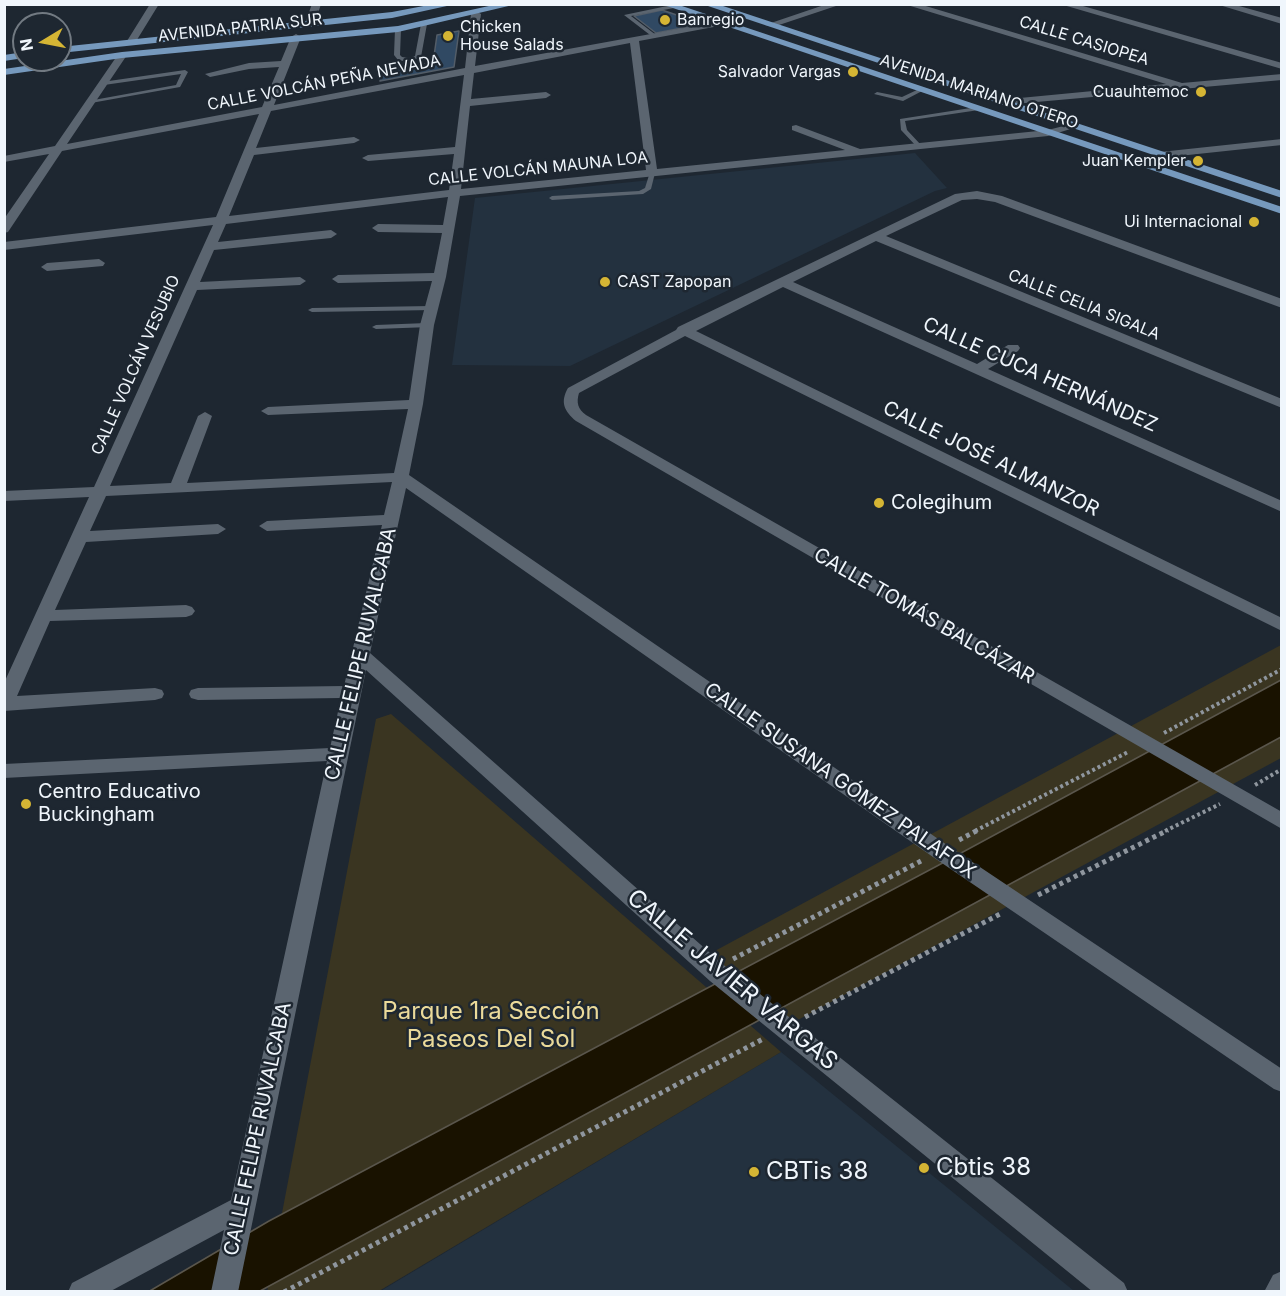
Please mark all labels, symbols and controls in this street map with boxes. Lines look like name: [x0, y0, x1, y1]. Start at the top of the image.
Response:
street label: AVENIDA PATRIA SUR: [157, 10, 323, 46]
place label: Banregio: [677, 10, 744, 30]
north arrow: [12, 12, 72, 72]
street label: CALLE CASIOPEA: [1017, 12, 1151, 70]
marker: Banregio: [658, 13, 672, 27]
place label: Chicken House Salads: [460, 17, 564, 55]
marker: Chicken House Salads: [441, 29, 455, 43]
text: N: [15, 37, 37, 53]
street label: CALLE VOLCÁN PEÑA NEVADA: [206, 51, 442, 115]
street label: AVENIDA MARIANO OTERO: [877, 51, 1081, 133]
place label: Salvador Vargas: [718, 62, 841, 82]
marker: Salvador Vargas: [846, 65, 860, 79]
place label: Cuauhtemoc: [1093, 82, 1189, 102]
marker: Cuauhtemoc: [1194, 85, 1208, 99]
street label: CALLE VOLCÁN MAUNA LOA: [427, 148, 649, 190]
place label: Juan Kempler: [1082, 151, 1186, 171]
marker: Juan Kempler: [1191, 154, 1205, 168]
place label: Ui Internacional: [1124, 212, 1242, 232]
marker: Ui Internacional: [1247, 215, 1261, 229]
street label: CALLE CELIA SIGALA: [1005, 266, 1163, 344]
street label: CALLE VOLCÁN VESUBIO: [88, 272, 184, 458]
place label: CAST Zapopan: [617, 272, 731, 292]
marker: CAST Zapopan: [598, 275, 612, 289]
street label: CALLE CUCA HERNÁNDEZ: [919, 312, 1161, 438]
street label: CALLE JOSÉ ALMANZOR: [879, 396, 1103, 522]
place label: Colegihum: [891, 491, 992, 515]
marker: Colegihum: [872, 496, 886, 510]
street label: CALLE FELIPE RUVALCABA: [320, 525, 402, 783]
street label: CALLE TOMÁS BALCÁZAR: [809, 543, 1039, 689]
street label: CALLE SUSANA GÓMEZ PALAFOX: [700, 678, 980, 884]
place label: Centro Educativo Buckingham: [38, 780, 201, 827]
marker: Centro Educativo Buckingham: [19, 797, 33, 811]
street label: CALLE JAVIER VARGAS: [621, 883, 843, 1077]
park label: Parque 1ra Sección Paseos Del Sol: [382, 998, 600, 1054]
street label: CALLE FELIPE RUVALCABA: [219, 1000, 297, 1258]
place label: Cbtis 38: [936, 1154, 1031, 1182]
place label: CBTis 38: [766, 1158, 868, 1186]
marker: Cbtis 38: [917, 1161, 931, 1175]
marker: CBTis 38: [747, 1165, 761, 1179]

